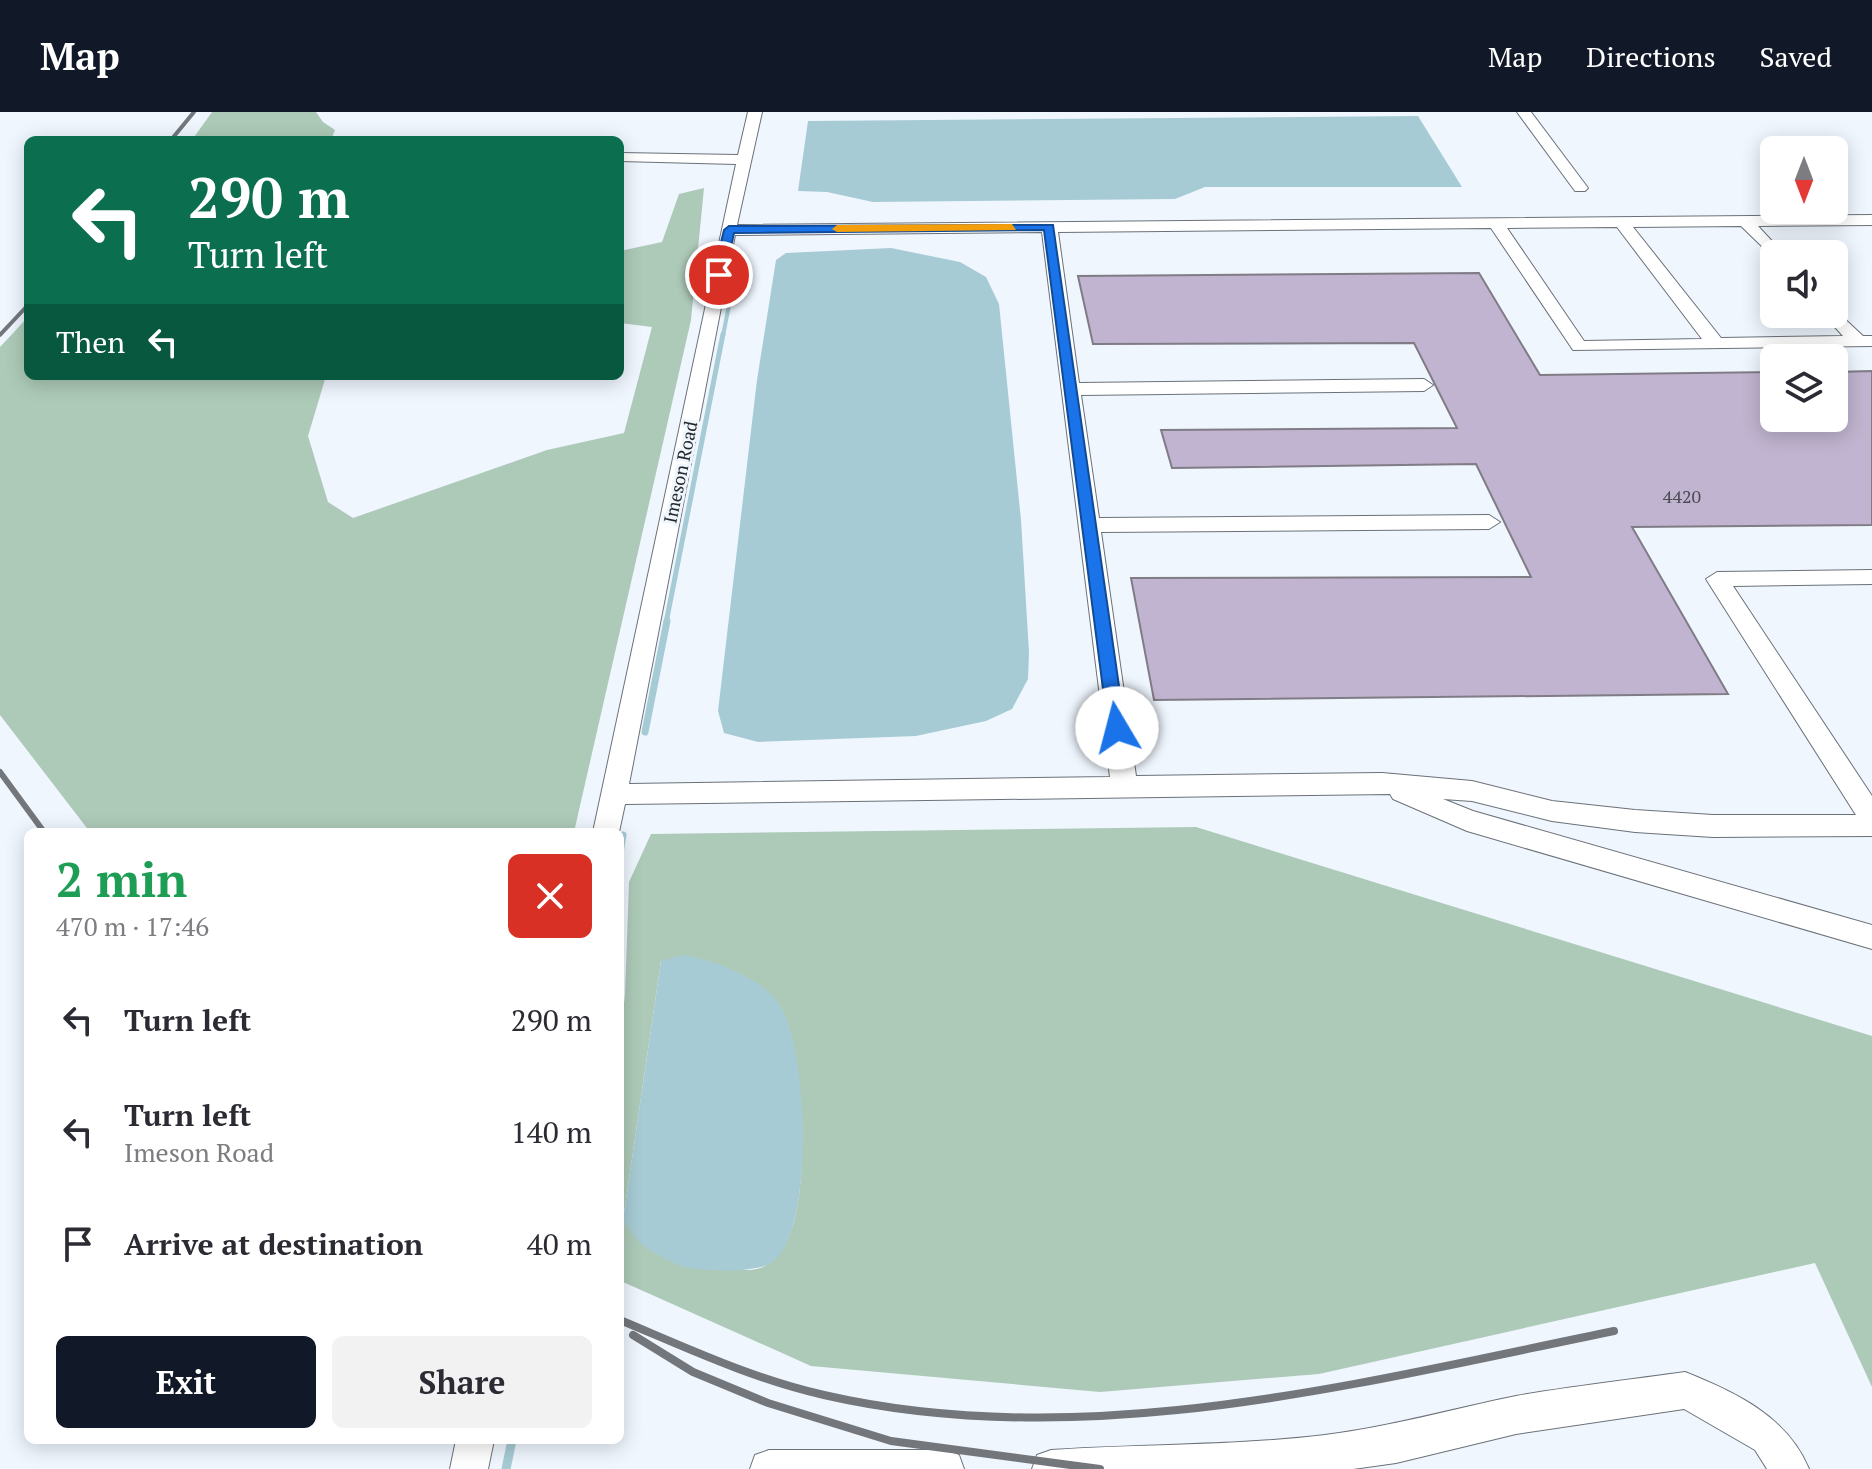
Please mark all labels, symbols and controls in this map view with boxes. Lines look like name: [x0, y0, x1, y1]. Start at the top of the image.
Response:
text: Map: [40, 31, 120, 81]
text: Map: [1488, 38, 1542, 75]
text: Directions: [1586, 38, 1716, 75]
text: Saved: [1760, 38, 1832, 75]
north arrow: [1760, 136, 1848, 224]
map controls: [1760, 136, 1848, 432]
text: 290 m: [188, 160, 350, 234]
icon: left: [56, 168, 160, 272]
text: Turn left: [188, 231, 328, 278]
button: sound: [1760, 240, 1848, 328]
pin: [685, 241, 753, 309]
icon: arrive: [697, 253, 741, 297]
icon: left: [141, 320, 185, 364]
text: Then: [56, 322, 125, 362]
button: layers: [1760, 344, 1848, 432]
street label: Imeson Road: [657, 419, 703, 525]
house number: 4420: [1663, 484, 1701, 508]
position arrow: [1075, 686, 1159, 770]
text: 2 min: [56, 847, 187, 911]
button: close: [508, 854, 592, 938]
text: 470 m · 17:46: [56, 909, 209, 943]
icon: left: [56, 998, 100, 1042]
text: Turn left: [124, 1000, 251, 1040]
text: 290 m: [511, 1000, 592, 1040]
text: Turn left: [124, 1095, 251, 1135]
icon: left: [56, 1110, 100, 1154]
text: 140 m: [511, 1112, 592, 1152]
text: Imeson Road: [124, 1135, 274, 1169]
icon: arrive: [56, 1222, 100, 1266]
text: Arrive at destination: [124, 1224, 423, 1264]
text: 40 m: [527, 1224, 592, 1264]
button: Exit: [56, 1336, 316, 1428]
button: Share: [332, 1336, 592, 1428]

